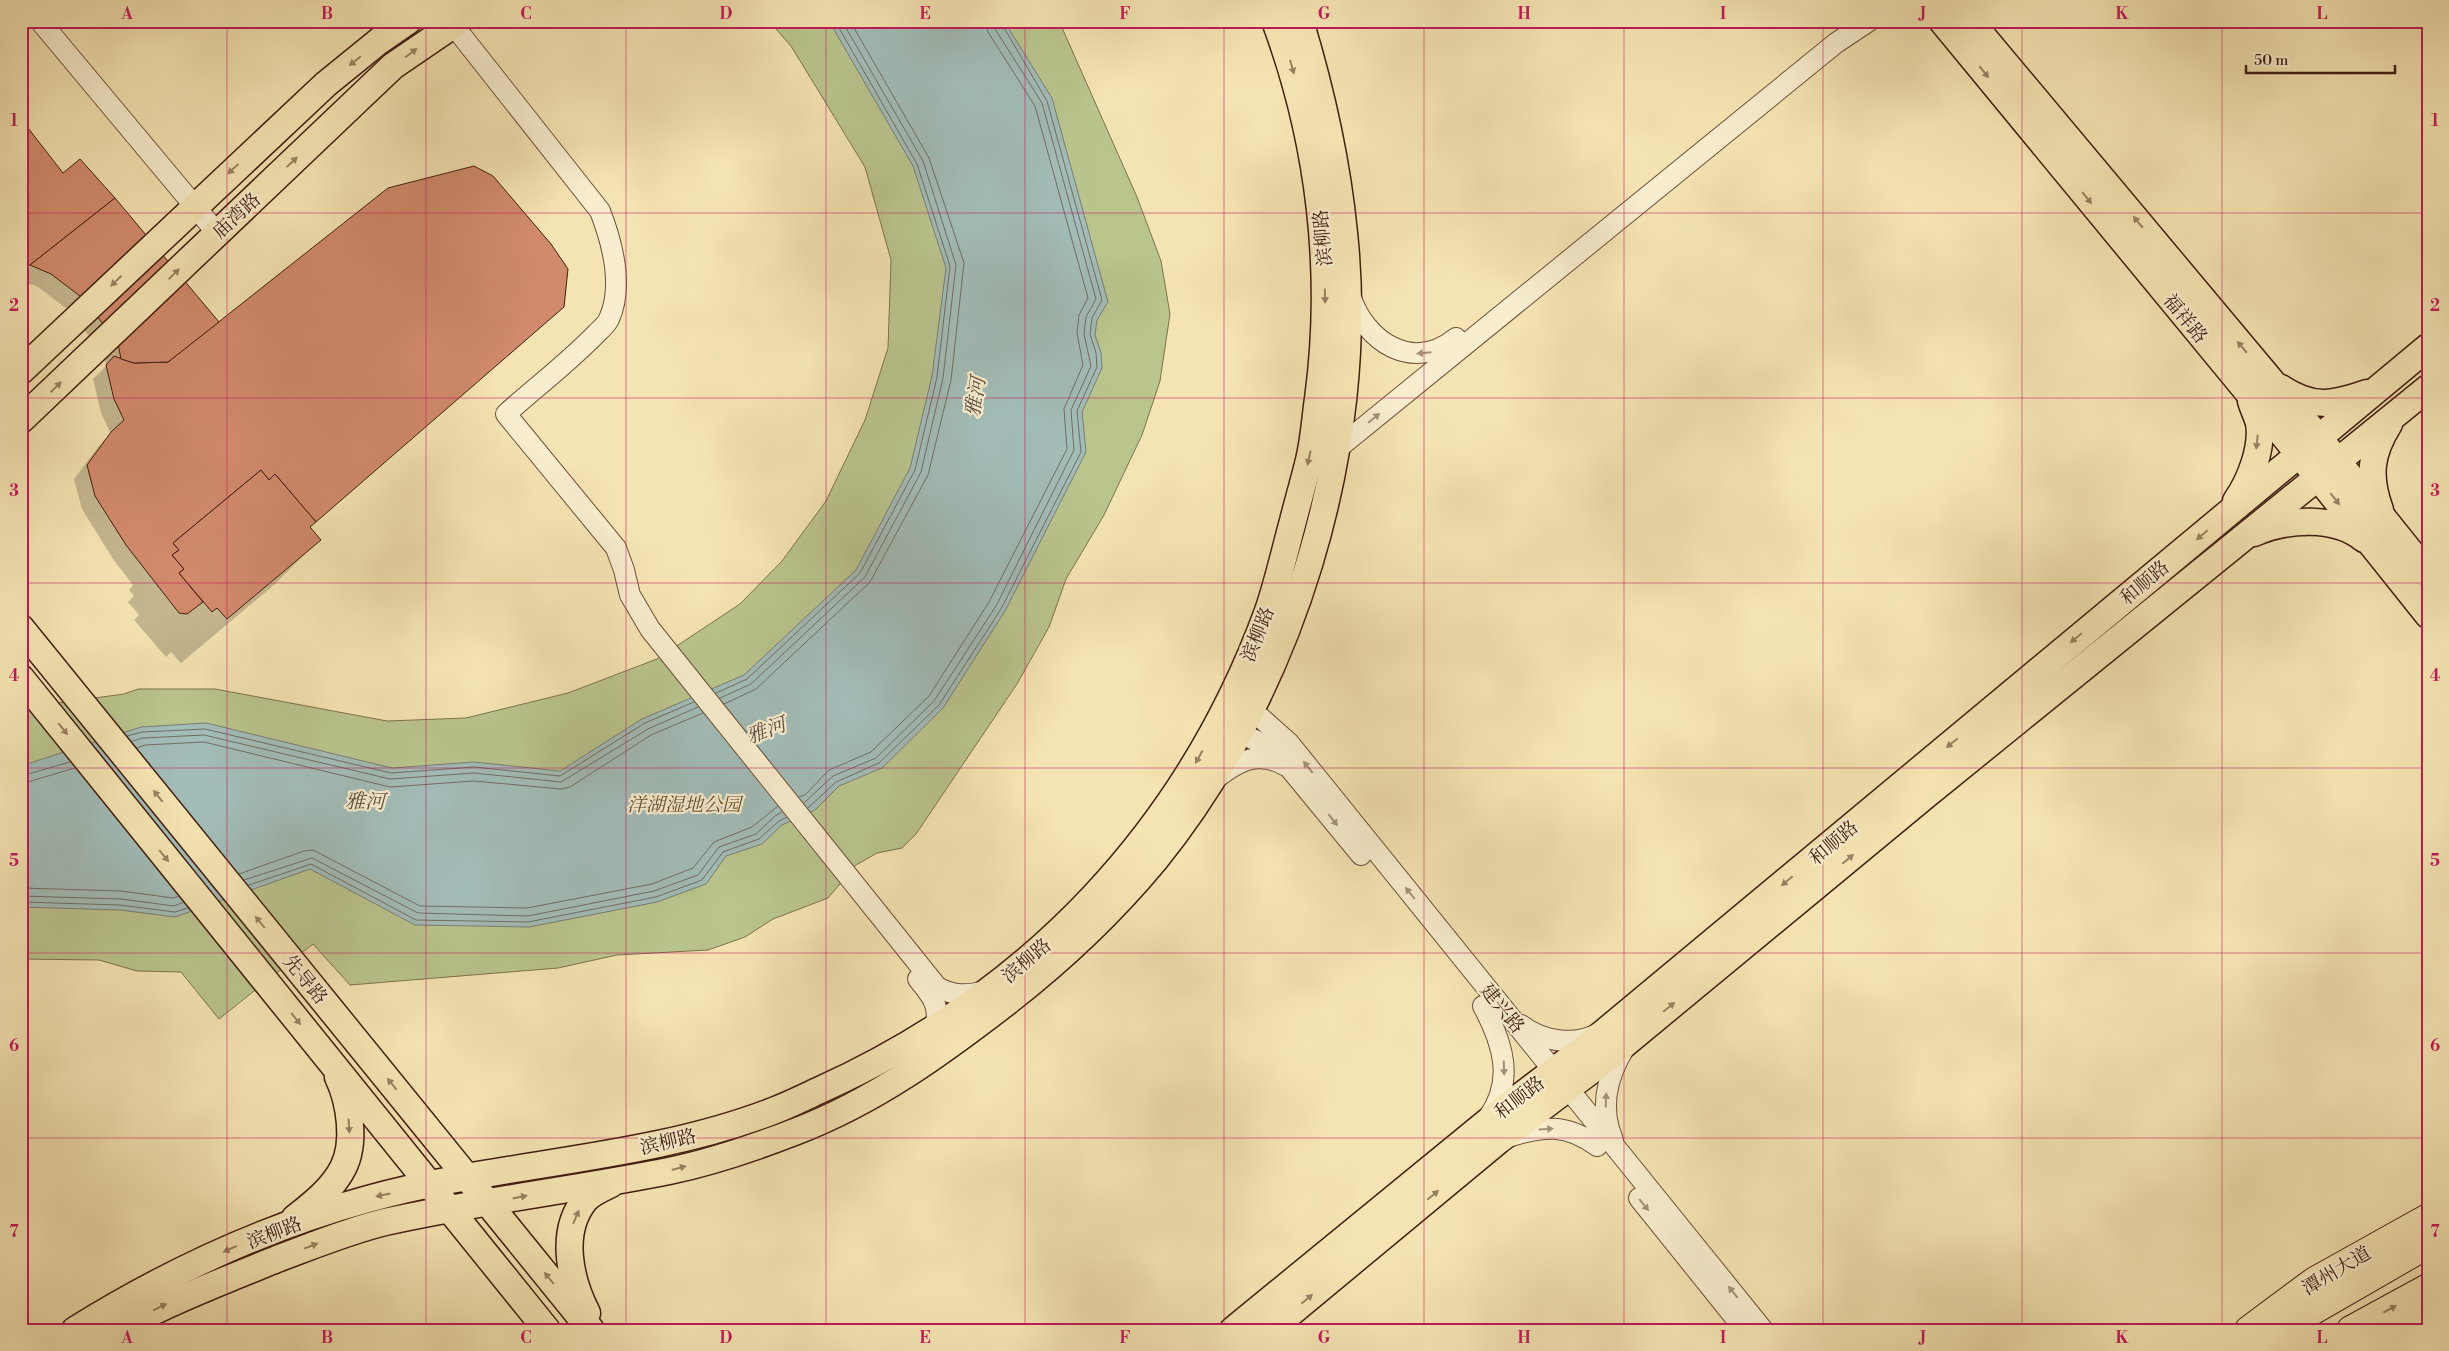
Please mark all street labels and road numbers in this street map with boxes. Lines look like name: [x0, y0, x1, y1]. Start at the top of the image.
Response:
street label: 庙湾路: [208, 188, 266, 244]
street label: 滨柳路: [1309, 208, 1337, 267]
street label: 福祥路: [2158, 289, 2212, 348]
street label: 和顺路: [2115, 555, 2174, 610]
street label: 滨柳路: [1236, 603, 1280, 665]
street label: 和顺路: [1804, 815, 1863, 870]
street label: 滨柳路: [997, 933, 1056, 988]
street label: 先导路: [278, 950, 332, 1009]
street label: 建兴路: [1475, 979, 1529, 1038]
street label: 和顺路: [1490, 1071, 1549, 1125]
street label: 滨柳路: [638, 1124, 699, 1160]
street label: 滨柳路: [243, 1212, 305, 1254]
street label: 潭州大道: [2298, 1241, 2375, 1301]

